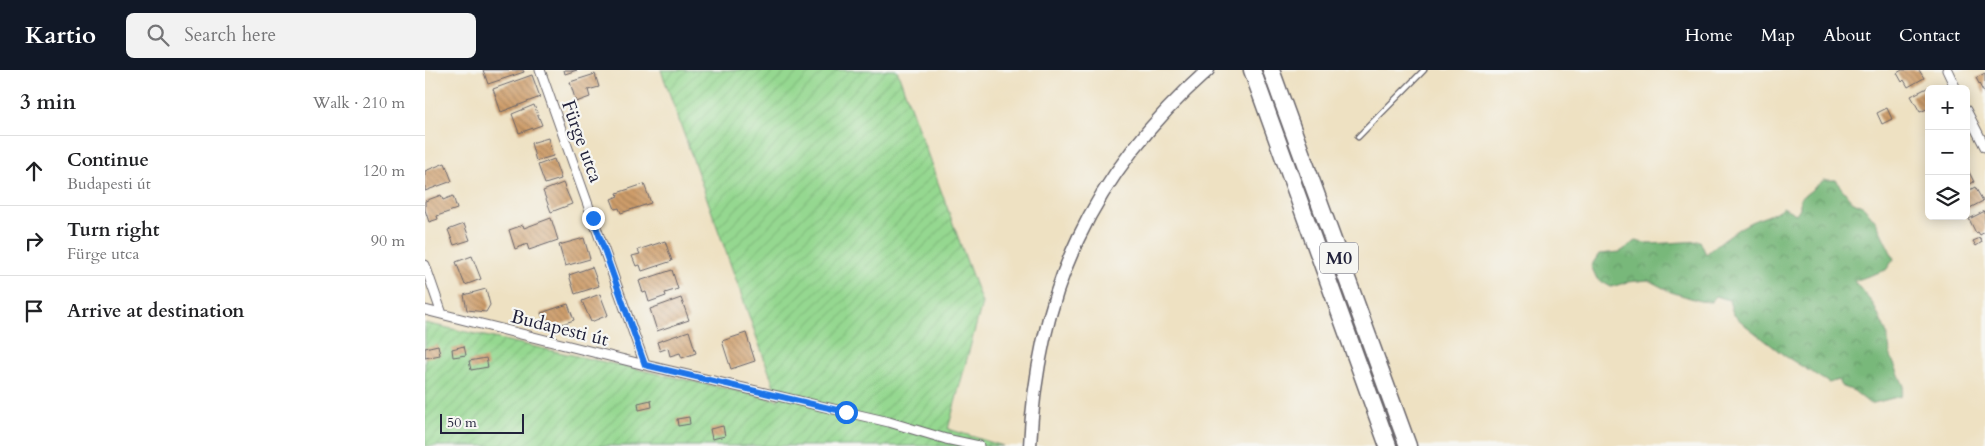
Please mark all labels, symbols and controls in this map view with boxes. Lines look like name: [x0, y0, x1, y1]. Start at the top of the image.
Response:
search box: [126, 13, 476, 58]
text: Kartio: [25, 19, 96, 52]
icon: search: [144, 21, 172, 49]
text: Search here: [184, 22, 276, 48]
text: Home: [1685, 23, 1733, 48]
text: Map: [1761, 23, 1795, 48]
text: About: [1823, 23, 1871, 48]
text: Contact: [1899, 23, 1960, 48]
map controls: [1925, 85, 1970, 220]
button: +: [1925, 85, 1970, 130]
text: 3 min: [20, 88, 76, 117]
text: Walk · 210 m: [313, 92, 405, 114]
street label: Fürge utca: [555, 97, 609, 186]
button: −: [1925, 130, 1970, 175]
text: Continue: [67, 147, 149, 173]
icon: ahead: [20, 157, 48, 185]
text: 120 m: [363, 160, 405, 182]
text: Budapesti út: [67, 173, 151, 195]
button: layers: [1925, 175, 1970, 220]
route end: [582, 207, 605, 230]
text: Turn right: [67, 217, 159, 243]
icon: right: [20, 227, 48, 255]
text: 90 m: [371, 230, 405, 252]
road number: M0: [1320, 242, 1358, 274]
text: Fürge utca: [67, 243, 139, 265]
icon: arrive: [20, 297, 48, 325]
text: Arrive at destination: [67, 298, 244, 324]
street label: Budapesti út: [508, 303, 611, 353]
route start: [835, 401, 858, 424]
scale bar: [440, 411, 524, 434]
text: 50 m: [447, 413, 477, 432]

